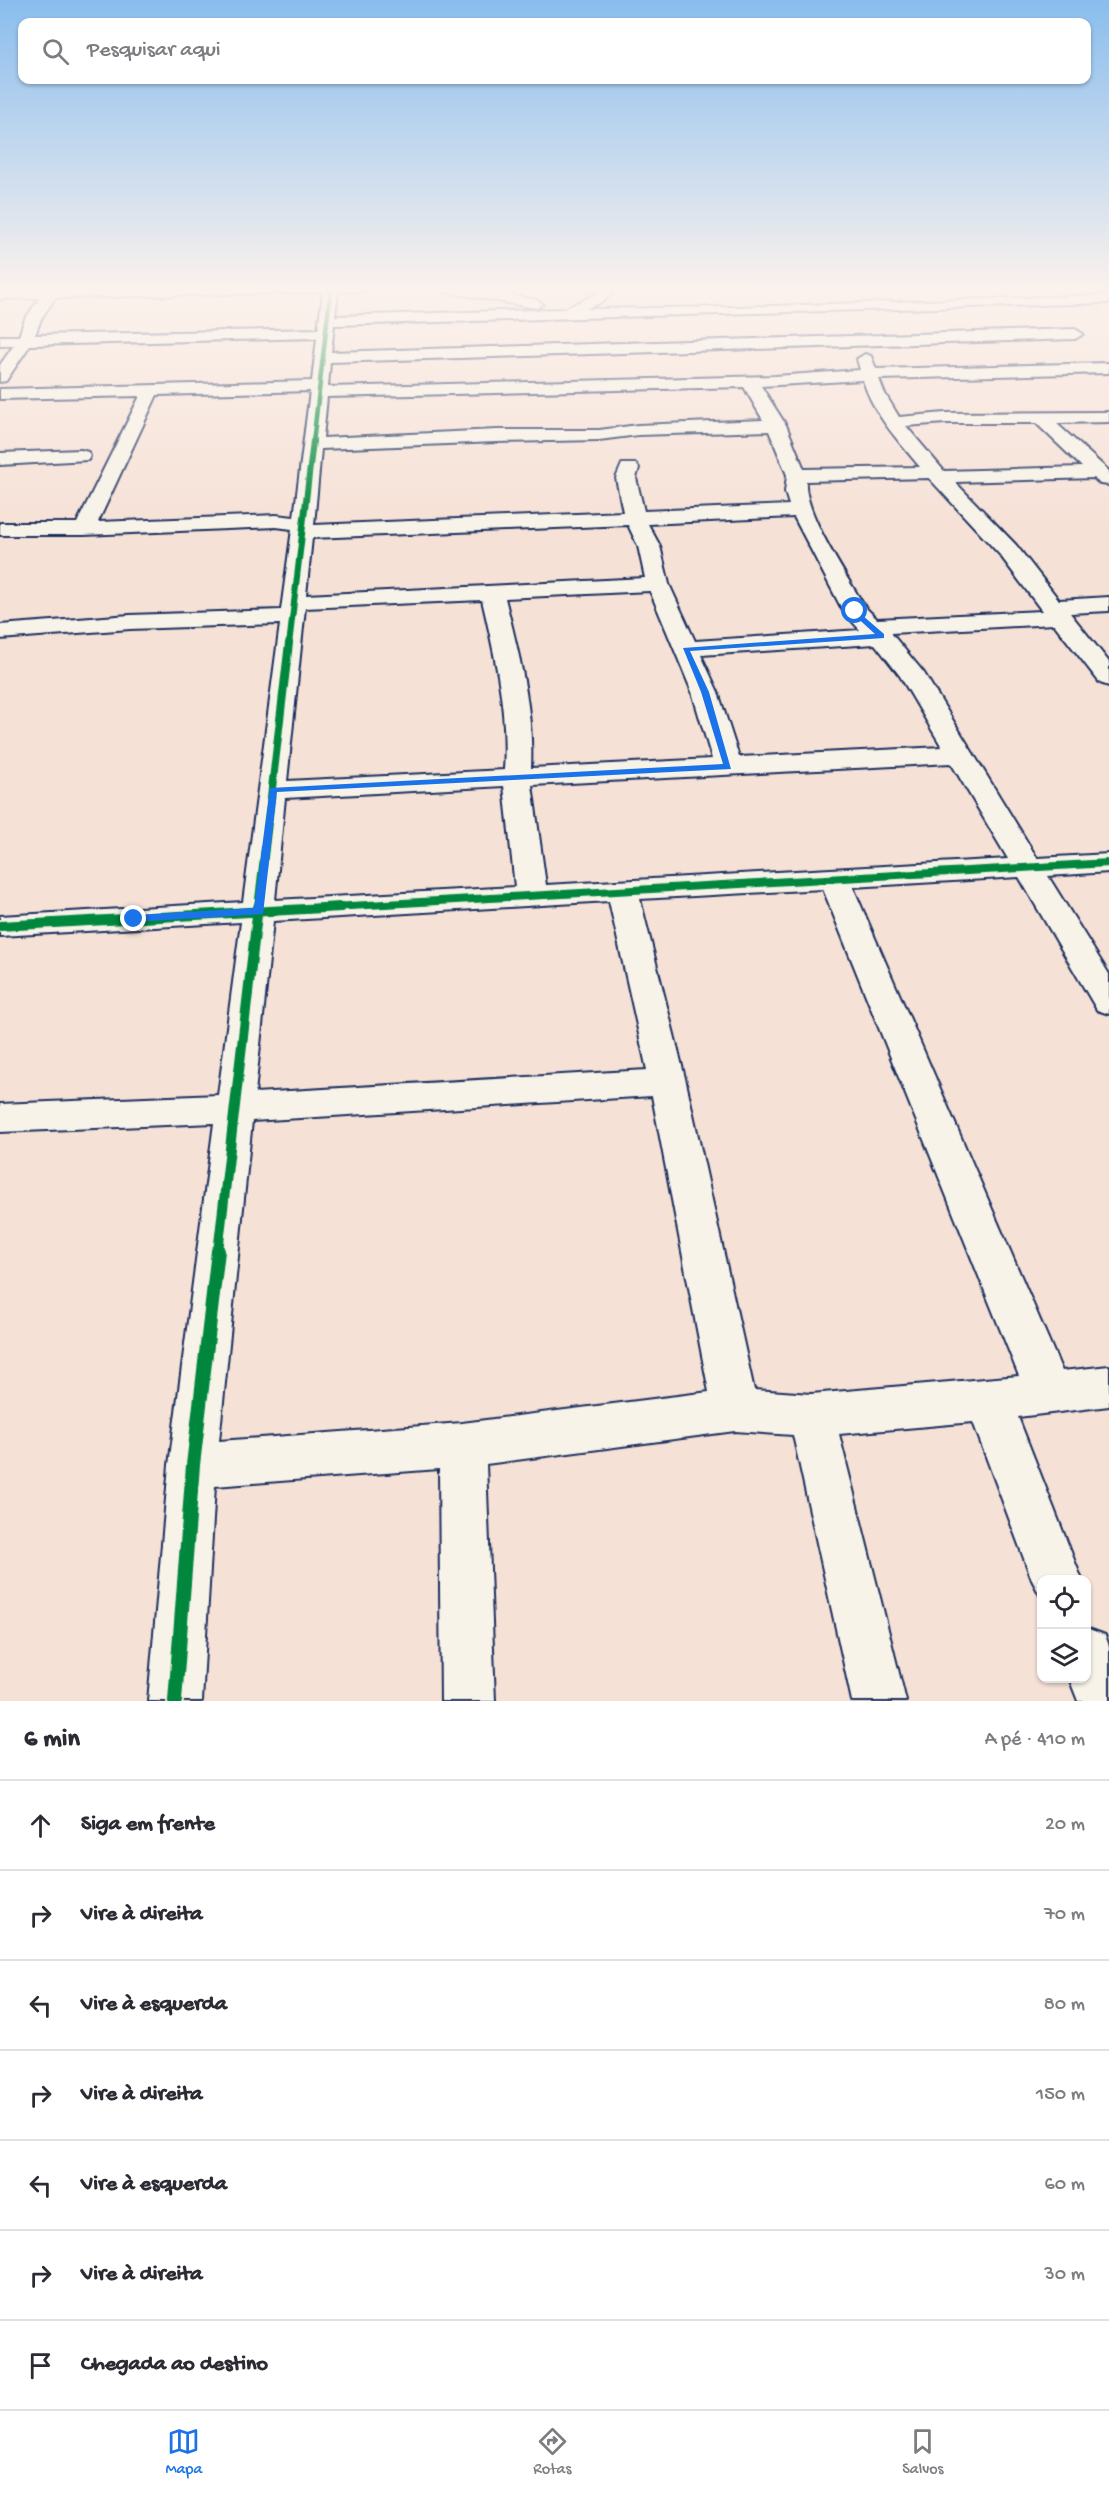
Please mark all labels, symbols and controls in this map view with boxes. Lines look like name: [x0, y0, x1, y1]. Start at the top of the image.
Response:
search box: [18, 18, 1091, 84]
icon: search: [39, 35, 72, 68]
text: Pesquisar aqui: [87, 38, 221, 64]
route start: [841, 597, 867, 623]
route end: [120, 905, 146, 931]
map controls: [1037, 1575, 1091, 1683]
button: locate: [1037, 1575, 1091, 1629]
button: layers: [1037, 1629, 1091, 1683]
text: 6 min: [24, 1725, 80, 1756]
text: A pé · 410 m: [985, 1729, 1085, 1752]
icon: ahead: [24, 1809, 57, 1842]
text: Siga em frente: [81, 1812, 215, 1838]
text: 20 m: [1045, 1814, 1085, 1837]
icon: right: [24, 1899, 57, 1932]
text: Vire à direita: [81, 1902, 203, 1928]
text: 70 m: [1044, 1904, 1085, 1927]
icon: left: [24, 1989, 57, 2022]
text: Vire à esquerda: [81, 1992, 227, 2018]
text: 80 m: [1044, 1994, 1085, 2017]
icon: right: [24, 2079, 57, 2112]
text: Vire à direita: [81, 2082, 203, 2108]
text: 150 m: [1036, 2084, 1085, 2107]
icon: left: [24, 2169, 57, 2202]
text: Vire à esquerda: [81, 2172, 227, 2198]
text: 60 m: [1045, 2174, 1085, 2197]
icon: right: [24, 2259, 57, 2292]
text: Vire à direita: [81, 2262, 203, 2288]
text: 30 m: [1044, 2264, 1085, 2287]
icon: arrive: [24, 2349, 57, 2382]
text: Chegada ao destino: [81, 2352, 268, 2378]
tab: Mapa: [166, 2425, 202, 2480]
tab: Rotas: [533, 2425, 571, 2480]
tab: Salvos: [902, 2425, 943, 2480]

